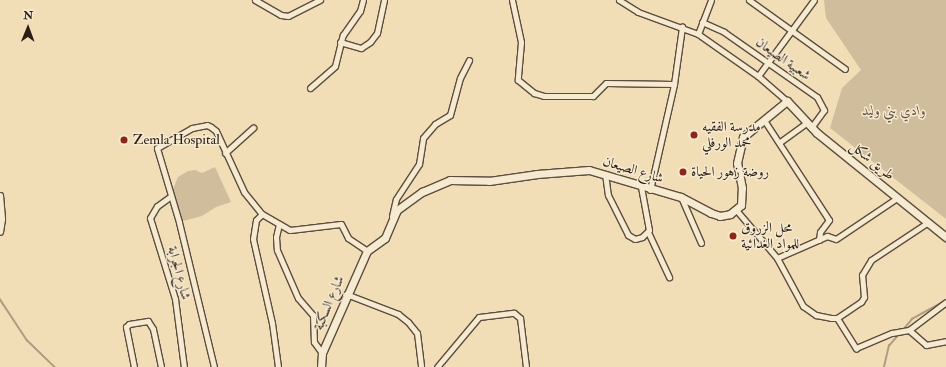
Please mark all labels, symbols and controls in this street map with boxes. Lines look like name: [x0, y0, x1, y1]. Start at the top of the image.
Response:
north arrow: [8, 8, 48, 48]
text: N: [23, 9, 33, 22]
street label: شعبية الصيعان: [752, 34, 814, 84]
park label: وادي بني وليد: [862, 103, 926, 119]
place label: مدرسة الفقيه محمد الورفلي: [702, 119, 761, 152]
marker: مدرسة الفقيه محمد الورفلي: [689, 130, 699, 140]
place label: Zemla Hospital: [133, 132, 220, 148]
marker: Zemla Hospital: [118, 134, 130, 146]
street label: طريق شكل: [846, 138, 898, 184]
street label: شارع الصيعان: [601, 153, 665, 187]
place label: روضة زهور الحياة: [691, 164, 769, 180]
marker: روضة زهور الحياة: [678, 167, 688, 177]
place label: محل الزروق للمواد الغدائية: [741, 220, 799, 252]
marker: محل الزروق للمواد الغدائية: [728, 231, 738, 241]
street label: شارع الجرابة: [164, 244, 194, 302]
street label: شارع السكبة: [310, 273, 348, 333]

